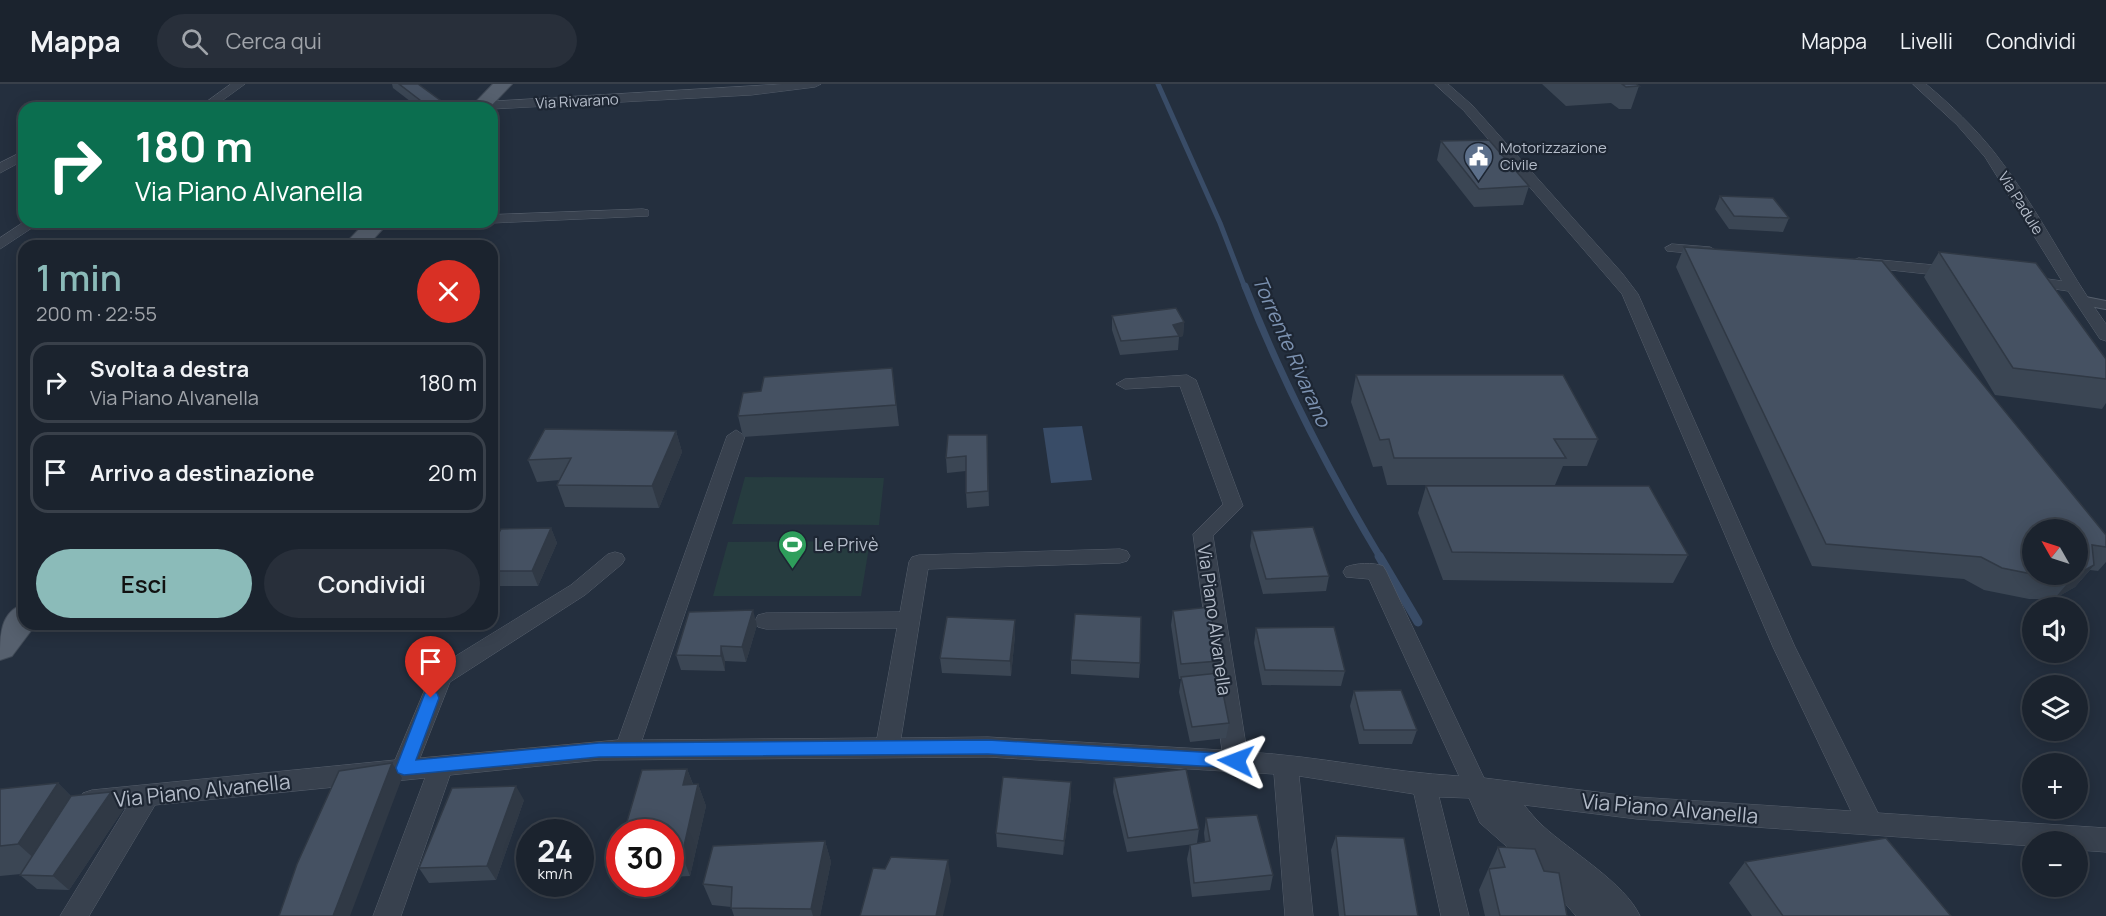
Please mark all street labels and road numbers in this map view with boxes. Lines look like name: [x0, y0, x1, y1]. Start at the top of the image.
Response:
street label: Via Rivarano: [535, 88, 619, 114]
street label: Via Padule: [1993, 167, 2049, 239]
street label: Via Piano Alvanella: [1193, 543, 1237, 697]
street label: Via Piano Alvanella: [112, 767, 292, 813]
street label: Via Piano Alvanella: [1580, 786, 1760, 830]

